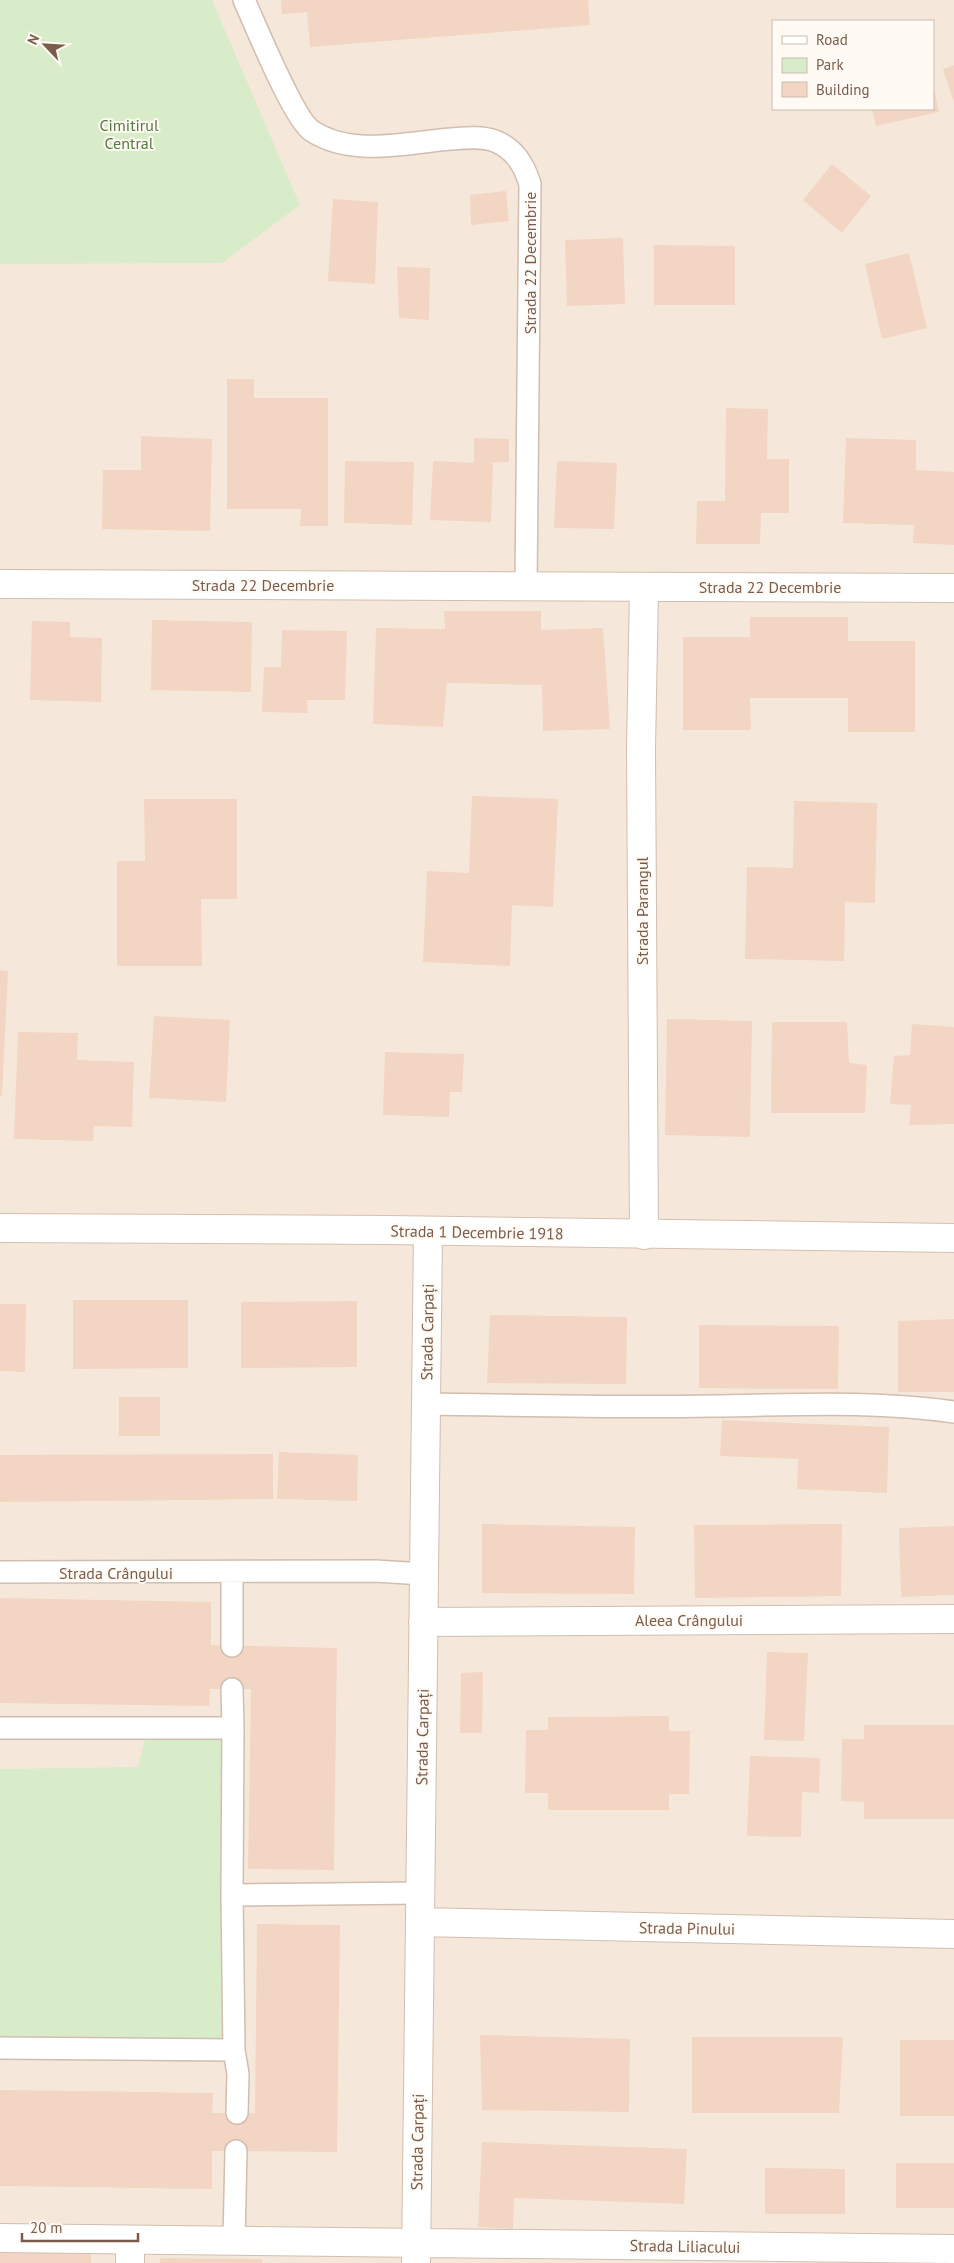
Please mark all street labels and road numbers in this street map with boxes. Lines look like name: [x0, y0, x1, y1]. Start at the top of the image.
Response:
street label: Strada 22 Decembrie: [520, 192, 540, 334]
street label: Strada 22 Decembrie: [192, 575, 334, 595]
street label: Strada 22 Decembrie: [699, 577, 841, 597]
street label: Strada Parangul: [632, 856, 652, 965]
street label: Strada 1 Decembrie 1918: [390, 1220, 564, 1244]
street label: Strada Carpați: [416, 1284, 438, 1380]
street label: Strada Crângului: [59, 1563, 173, 1583]
street label: Aleea Crângului: [635, 1610, 743, 1630]
street label: Strada Carpați: [411, 1689, 433, 1785]
street label: Strada Pinului: [639, 1917, 735, 1939]
street label: Strada Carpați: [406, 2094, 428, 2190]
street label: Strada Liliacului: [629, 2235, 741, 2257]

